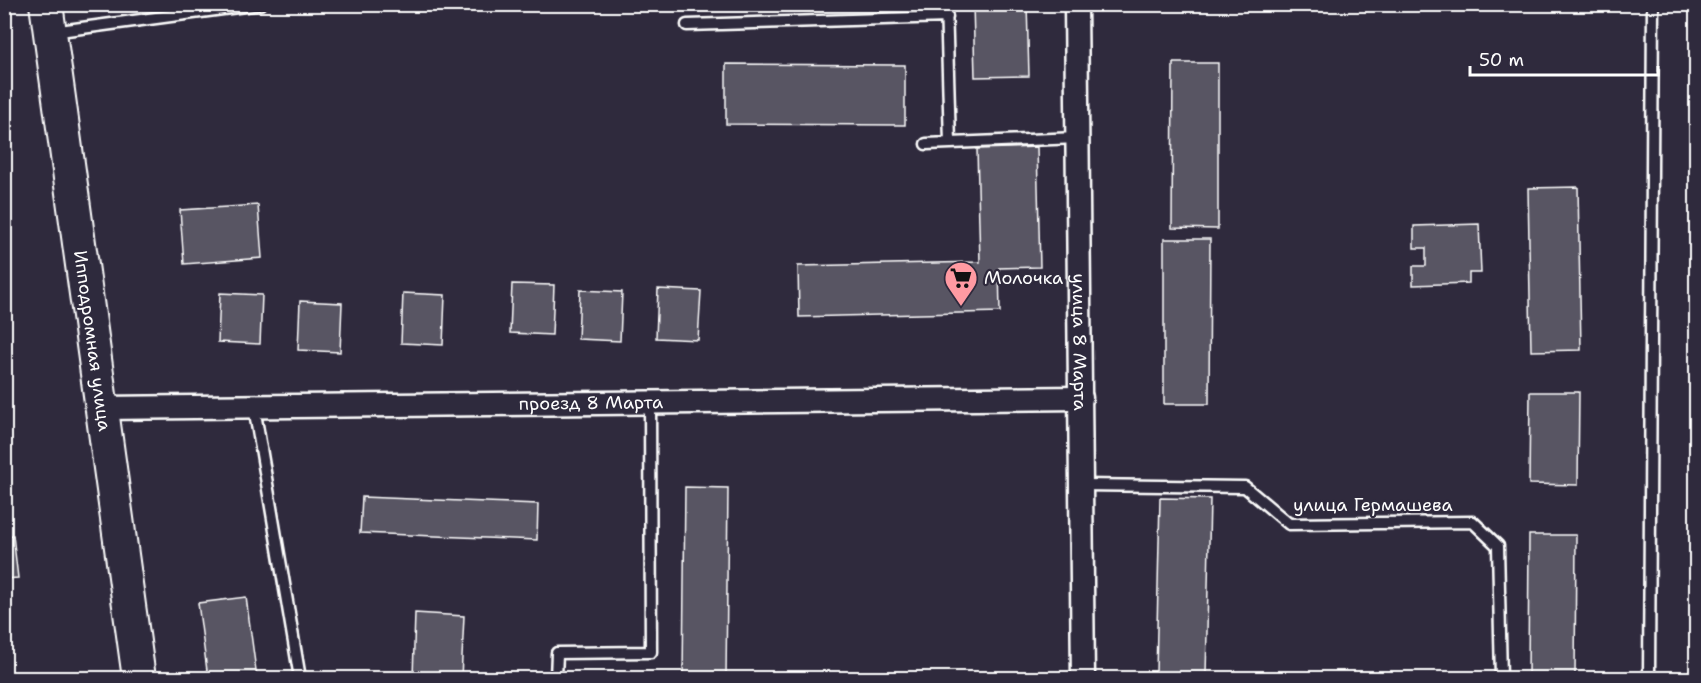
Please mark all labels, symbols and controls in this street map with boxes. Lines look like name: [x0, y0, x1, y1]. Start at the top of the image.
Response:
scale bar: [1470, 39, 1658, 77]
text: 50 m: [1479, 48, 1524, 72]
street label: Ипподромная улица: [68, 249, 117, 433]
supermarket icon: Молочка: [943, 260, 979, 307]
place label: Молочка: [984, 266, 1063, 290]
street label: улица 8 Марта: [1067, 273, 1092, 411]
street label: проезд 8 Марта: [519, 390, 663, 416]
street label: улица Гермашева: [1293, 493, 1453, 517]

